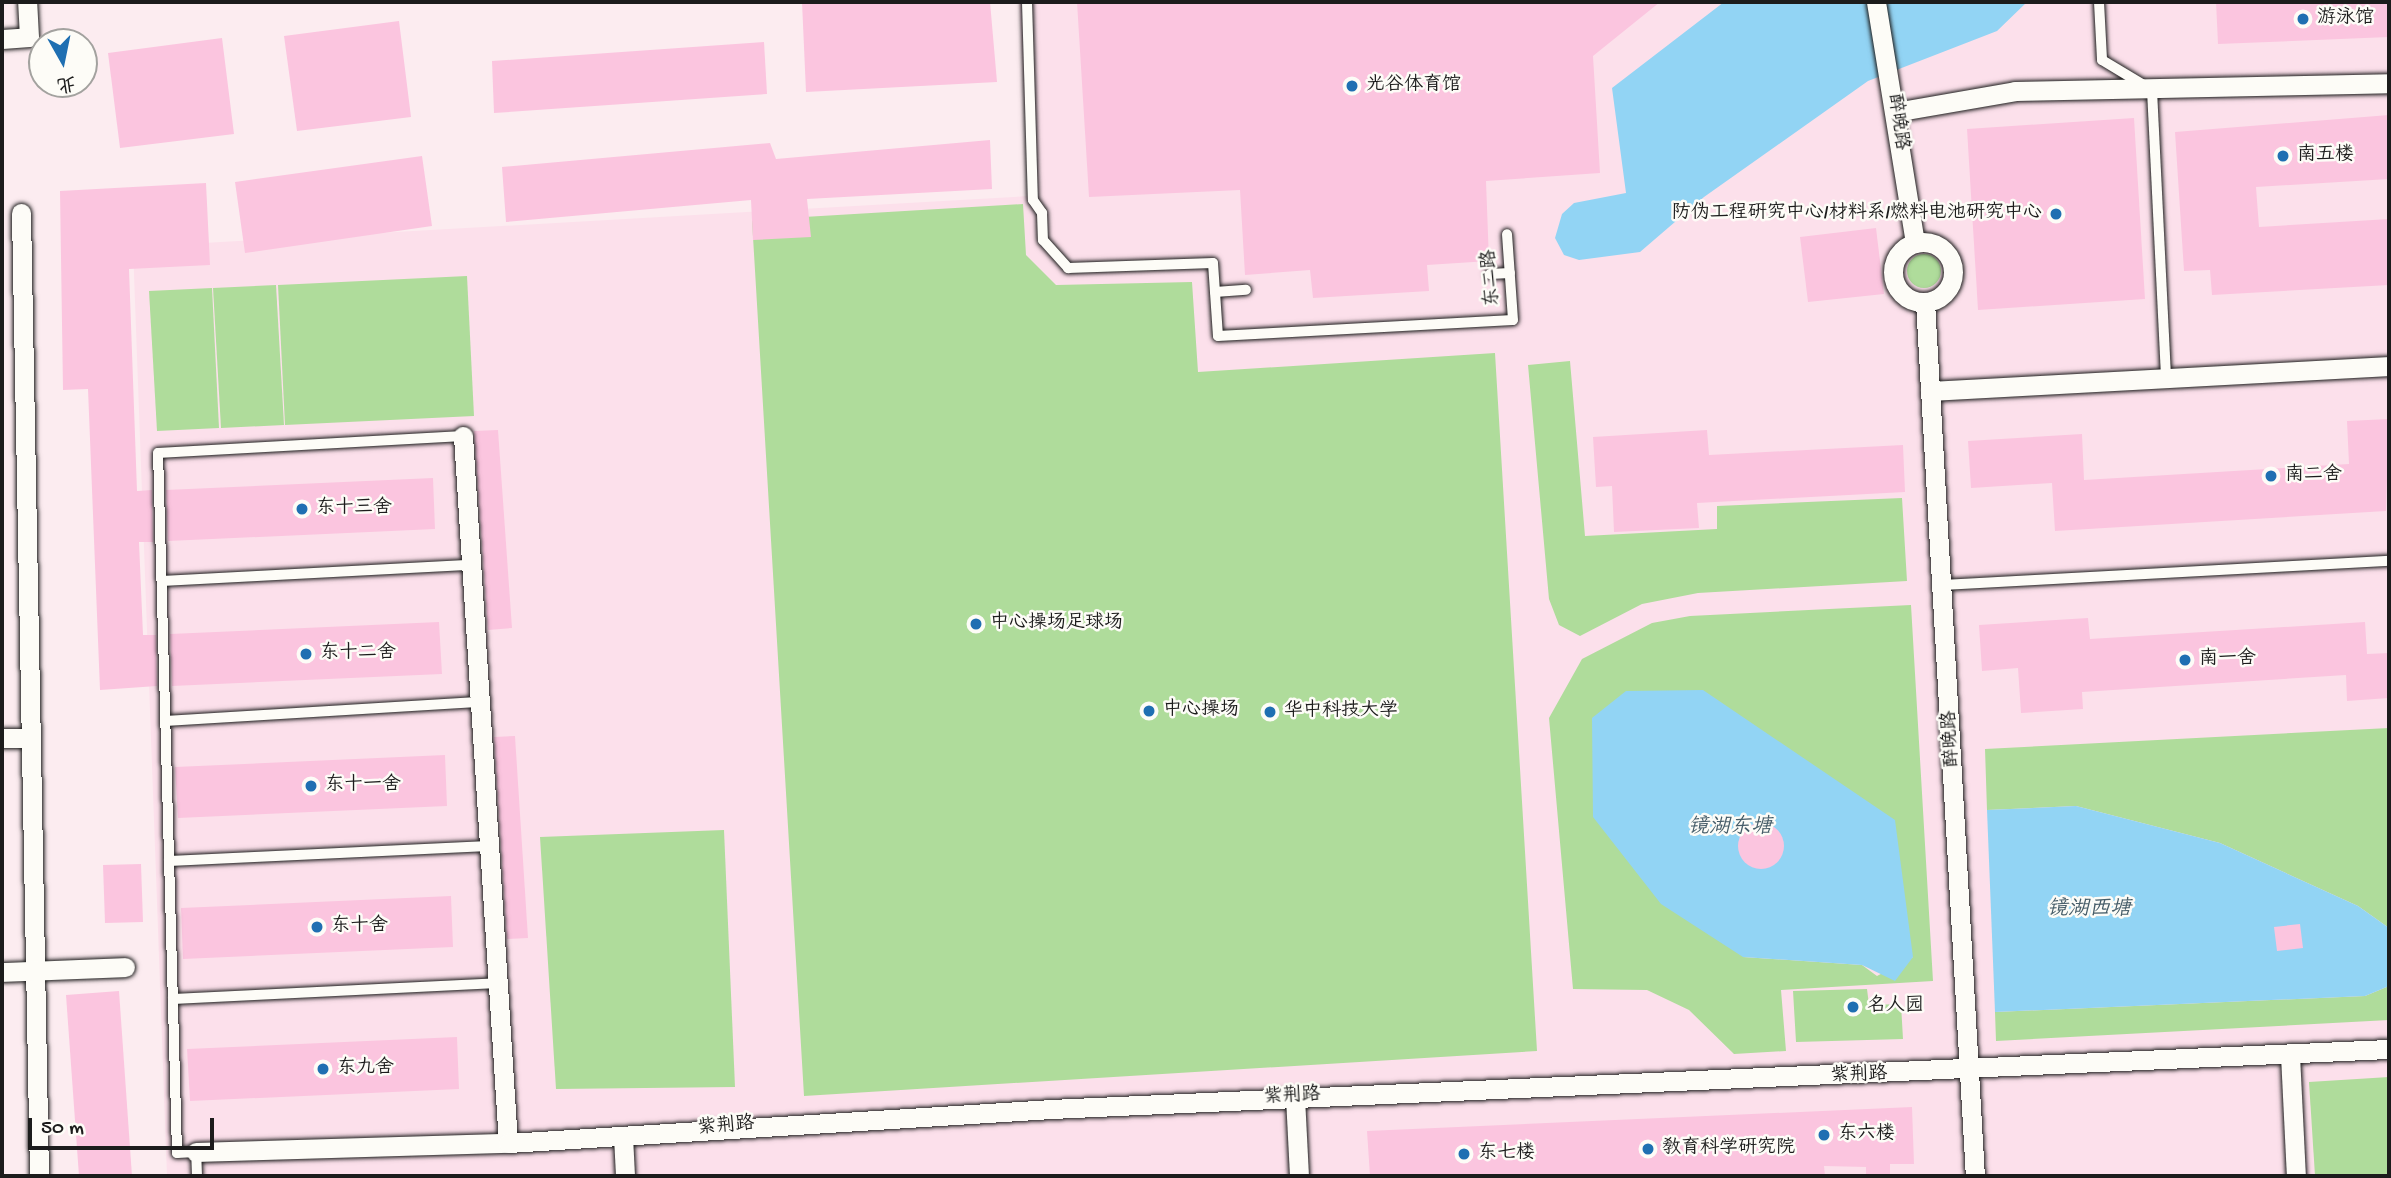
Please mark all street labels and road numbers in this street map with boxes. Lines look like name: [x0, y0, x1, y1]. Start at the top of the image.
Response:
street label: 醉晚路: [1882, 92, 1912, 152]
street label: 东二路: [1479, 249, 1505, 307]
street label: 醉晚路: [1939, 710, 1965, 768]
street label: 紫荆路: [1830, 1064, 1888, 1088]
street label: 紫荆路: [1263, 1084, 1321, 1110]
street label: 紫荆路: [697, 1113, 755, 1141]

